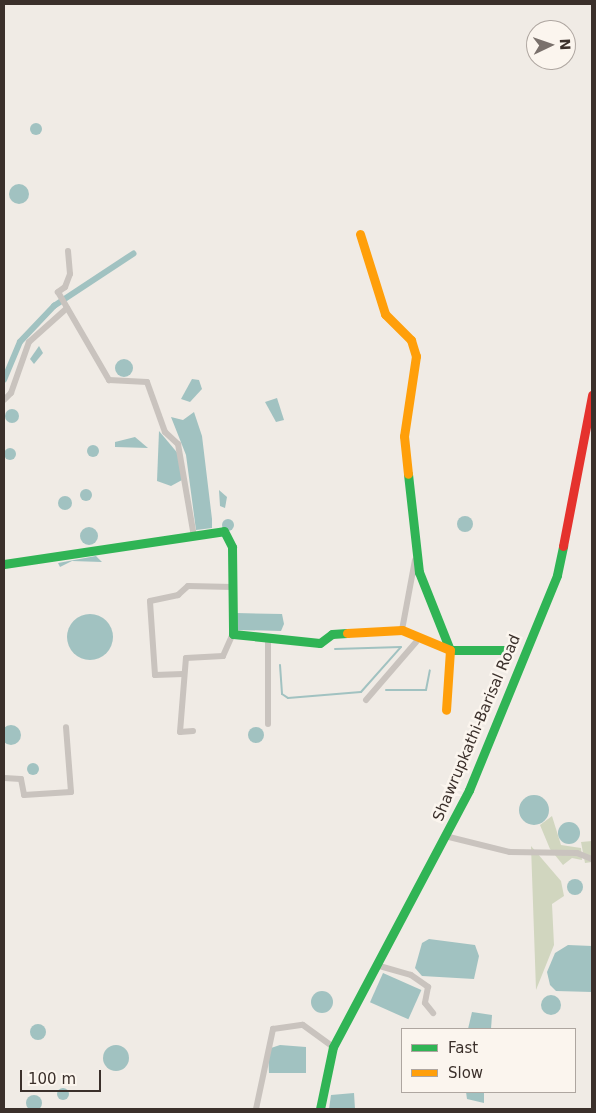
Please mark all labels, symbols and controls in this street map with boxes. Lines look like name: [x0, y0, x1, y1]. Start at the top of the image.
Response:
north arrow: [526, 20, 576, 70]
text: N: [557, 38, 573, 51]
street label: Shawrupkathi-Barisal Road: [429, 632, 525, 824]
legend: [401, 1028, 576, 1093]
text: Fast: [448, 1039, 478, 1057]
scale bar: [22, 1060, 104, 1092]
text: Slow: [448, 1064, 483, 1082]
text: 100 m: [28, 1070, 76, 1088]

